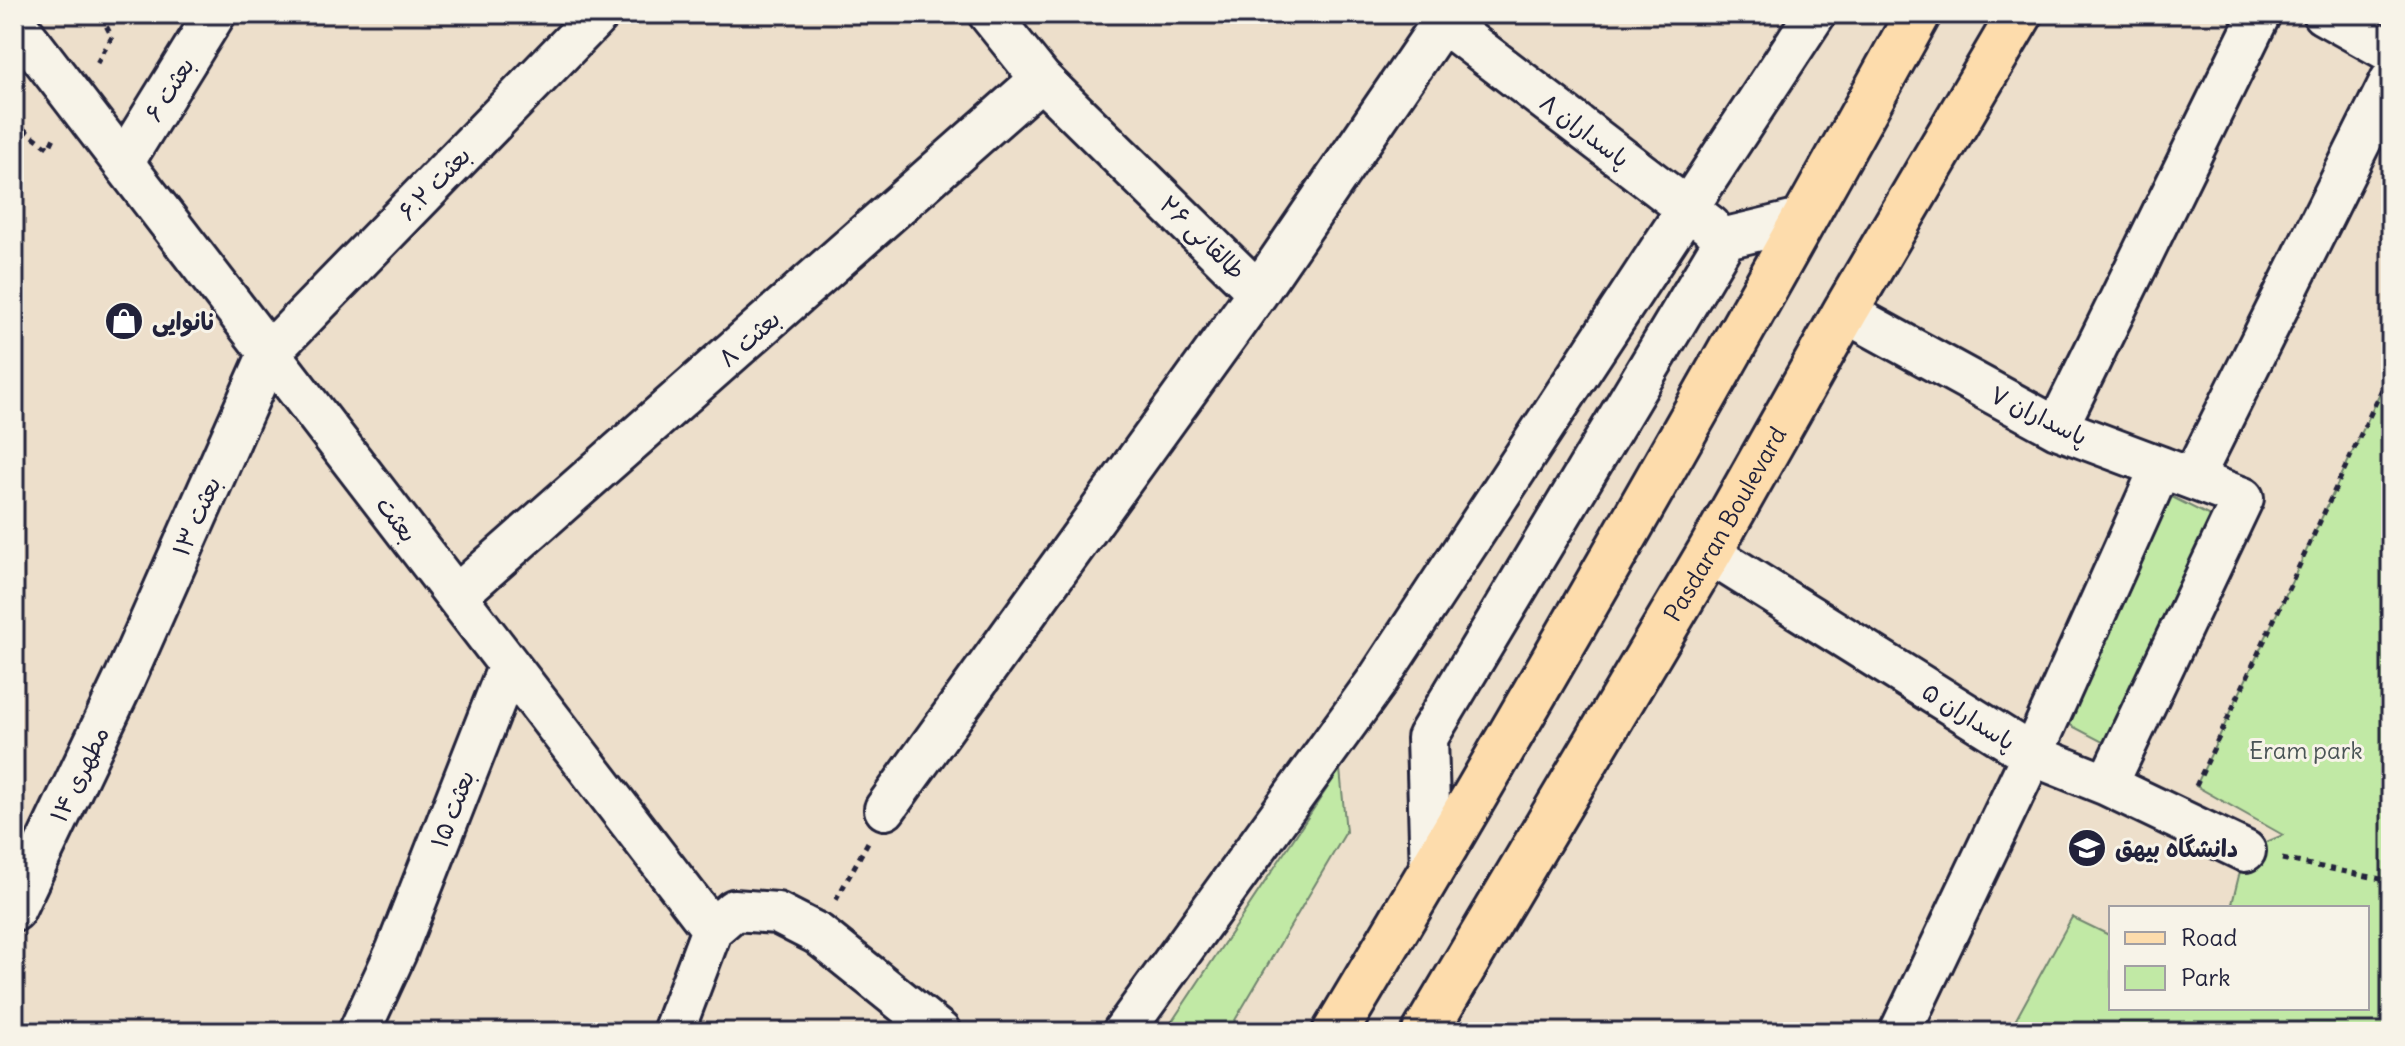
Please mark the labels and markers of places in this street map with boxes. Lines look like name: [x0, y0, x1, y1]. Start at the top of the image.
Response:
shop icon: نانوایی: [103, 300, 145, 342]
place label: نانوایی: [152, 306, 216, 337]
school or university icon: دانشگاه بیهق: [2066, 827, 2108, 869]
place label: دانشگاه بیهق: [2115, 833, 2238, 863]

